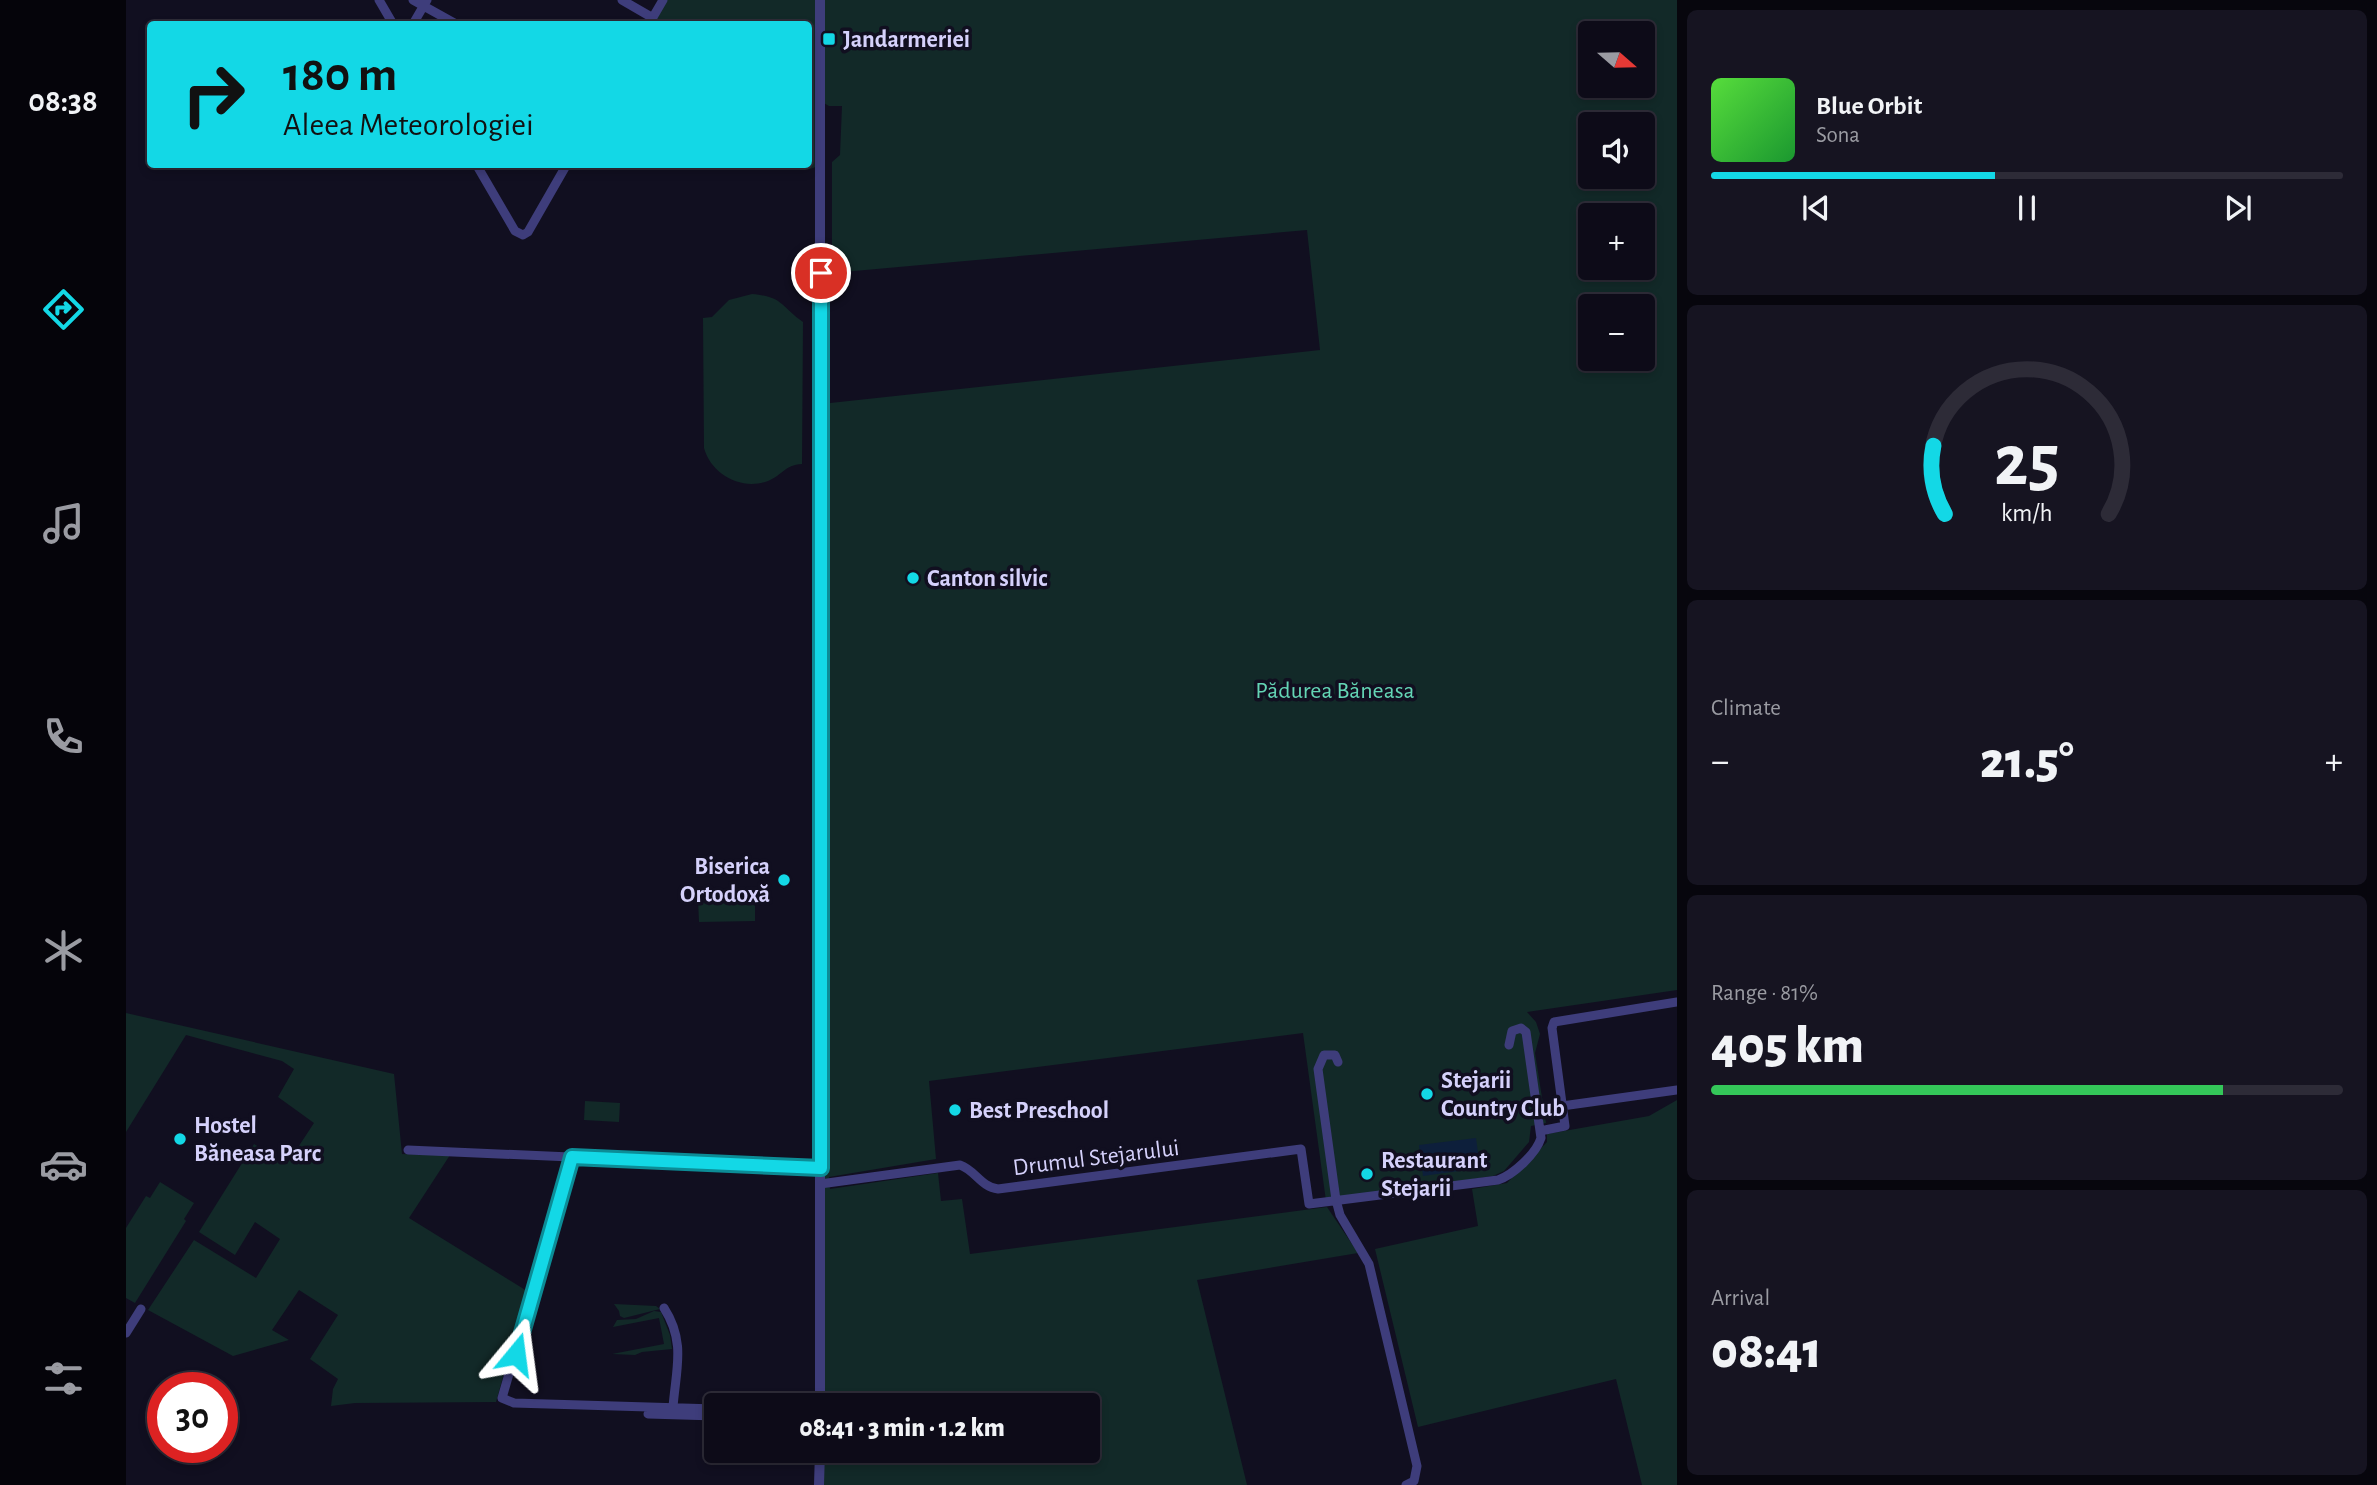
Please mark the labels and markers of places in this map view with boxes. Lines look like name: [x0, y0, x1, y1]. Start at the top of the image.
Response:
place label: Jandarmeriei: [843, 28, 970, 52]
marker: Jandarmeriei: [821, 31, 837, 47]
pin: [791, 243, 851, 303]
place label: Canton silvic: [927, 567, 1047, 591]
marker: Canton silvic: [905, 570, 921, 586]
place label: Biserica Ortodoxă: [680, 855, 770, 907]
marker: Biserica Ortodoxă: [776, 872, 792, 888]
place label: Stejarii Country Club: [1441, 1069, 1565, 1121]
marker: Stejarii Country Club: [1419, 1086, 1435, 1102]
place label: Best Preschool: [969, 1099, 1109, 1123]
marker: Best Preschool: [947, 1102, 963, 1118]
place label: Hostel Băneasa Parc: [194, 1114, 321, 1166]
marker: Hostel Băneasa Parc: [172, 1131, 188, 1147]
place label: Restaurant Stejarii: [1381, 1149, 1487, 1201]
marker: Restaurant Stejarii: [1359, 1166, 1375, 1182]

